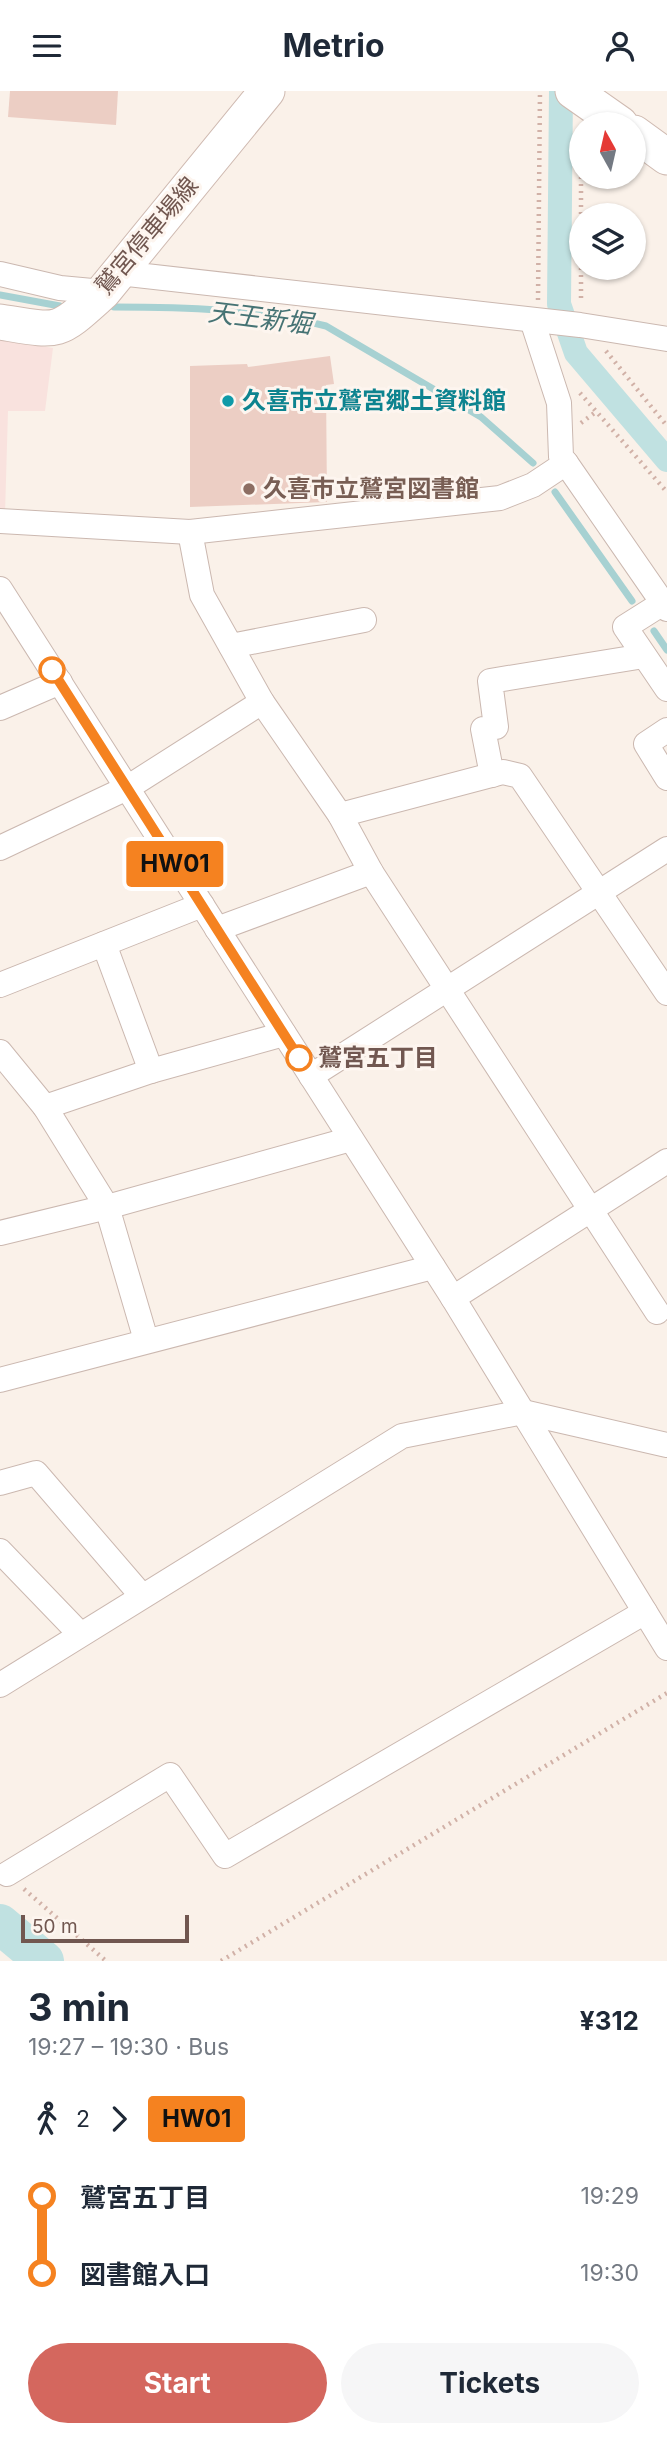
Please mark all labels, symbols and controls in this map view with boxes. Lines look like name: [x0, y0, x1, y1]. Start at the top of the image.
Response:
text: Metrio: [282, 26, 385, 65]
icon: menu: [28, 27, 66, 65]
icon: person: [601, 27, 639, 65]
north arrow: [569, 112, 646, 189]
map controls: [569, 112, 646, 280]
street label: 鷲宮停車場線: [89, 171, 204, 300]
button: layers: [569, 203, 646, 280]
water label: 天王新堀: [207, 296, 318, 340]
place label: 久喜市立鷲宮郷土資料館: [242, 386, 506, 415]
marker: 久喜市立鷲宮郷土資料館: [220, 393, 236, 409]
place label: 久喜市立鷲宮図書館: [263, 474, 479, 503]
marker: 久喜市立鷲宮図書館: [241, 481, 257, 497]
unlabelled marker: [39, 657, 65, 683]
line badge: HW01: [126, 841, 224, 887]
text: HW01: [140, 849, 210, 878]
place label: 鷲宮五丁目: [318, 1043, 438, 1072]
marker: 鷲宮五丁目: [286, 1045, 312, 1071]
scale bar: [21, 1912, 189, 1944]
text: 50 m: [32, 1915, 78, 1938]
text: 3 min: [28, 1984, 130, 2030]
text: ¥312: [580, 2005, 639, 2036]
text: 19:27 – 19:30 · Bus: [28, 2033, 229, 2061]
icon: walk: [28, 2100, 66, 2138]
icon: forward: [100, 2100, 138, 2138]
text: HW01: [162, 2104, 231, 2133]
text: 2: [76, 2105, 90, 2133]
text: 鷲宮五丁目: [80, 2182, 210, 2213]
text: 19:29: [580, 2182, 639, 2210]
text: 図書館入口: [80, 2259, 210, 2290]
text: 19:30: [580, 2259, 639, 2287]
button: Start: [28, 2343, 327, 2423]
button: Tickets: [341, 2343, 639, 2423]

